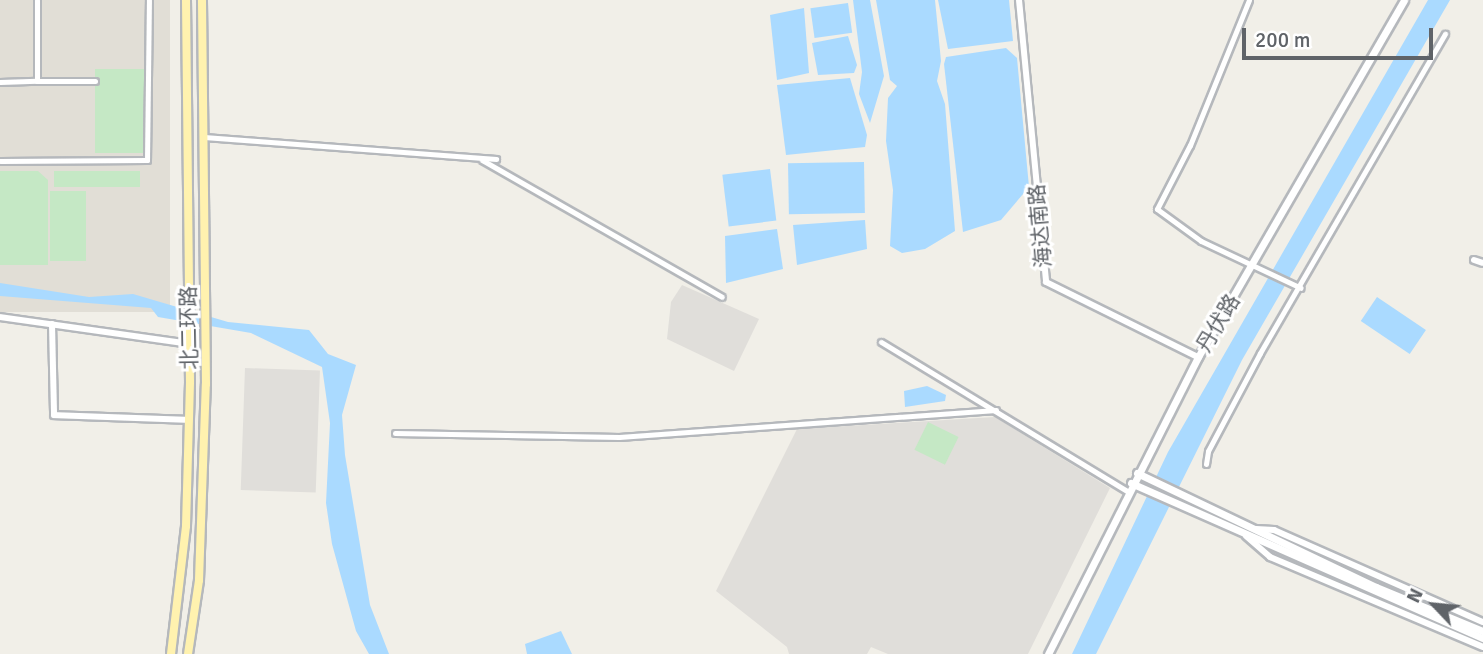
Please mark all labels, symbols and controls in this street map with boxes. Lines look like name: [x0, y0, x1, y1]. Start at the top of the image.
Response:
scale bar: [1245, 14, 1436, 58]
text: 200 m: [1255, 27, 1310, 53]
street label: 海达南路: [1024, 183, 1056, 269]
street label: 北二环路: [176, 286, 202, 370]
street label: 丹伏路: [1191, 290, 1245, 356]
north arrow: [1399, 570, 1469, 640]
text: N: [1401, 585, 1429, 607]

